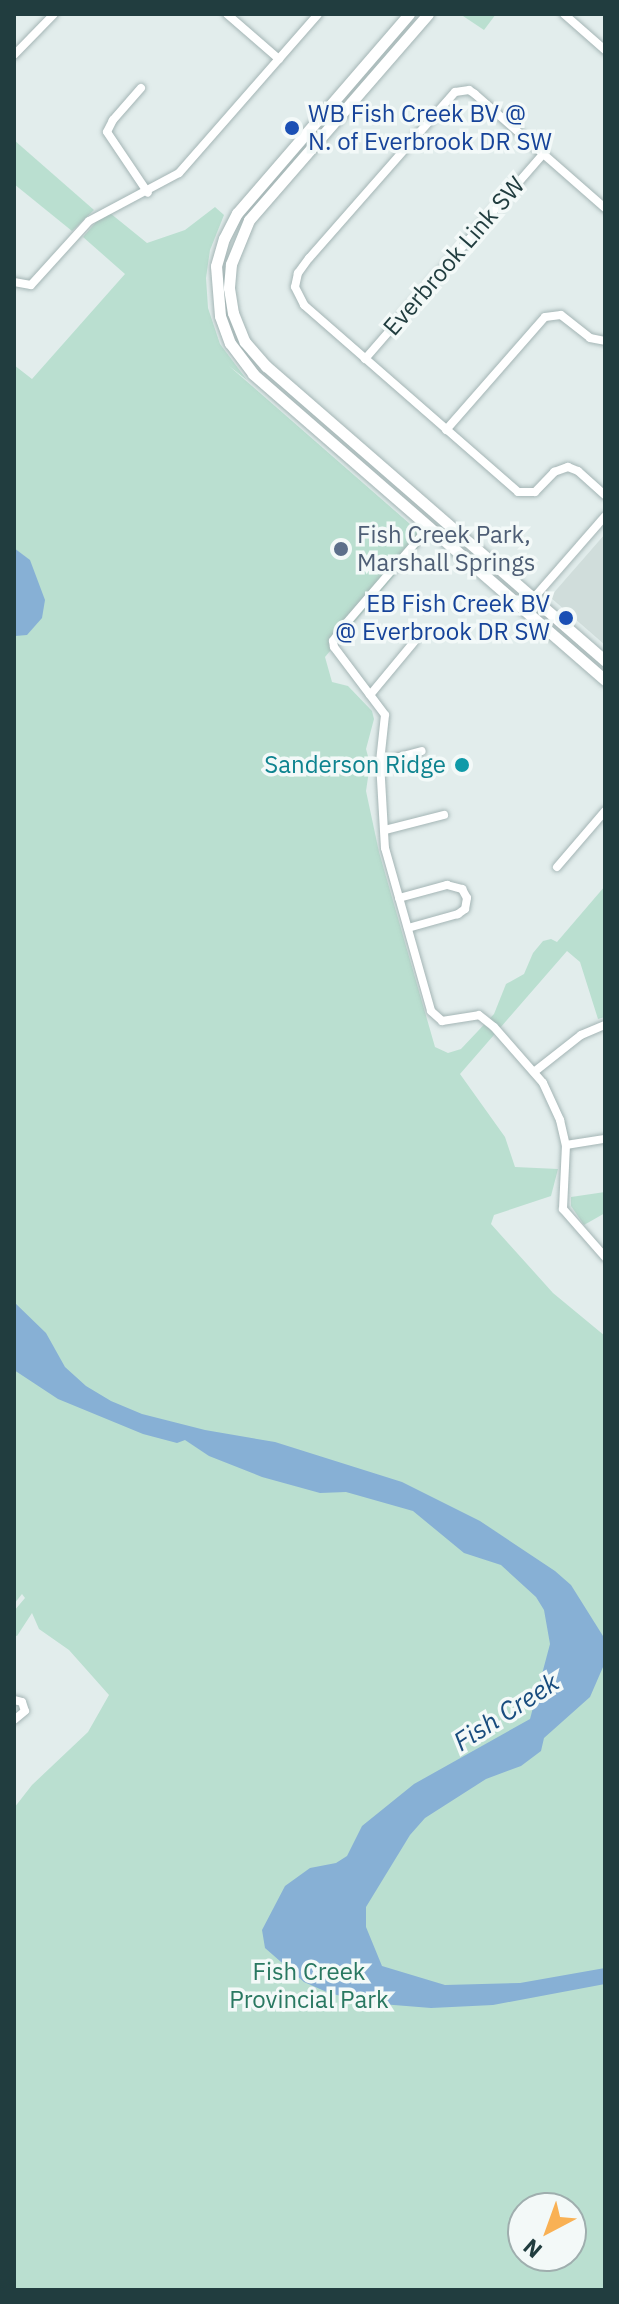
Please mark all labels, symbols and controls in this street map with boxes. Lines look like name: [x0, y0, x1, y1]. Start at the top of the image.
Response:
place label: WB Fish Creek BV @ N. of Everbrook DR SW: [308, 100, 552, 156]
marker: WB Fish Creek BV @ N. of Everbrook DR SW: [283, 119, 301, 137]
street label: Everbrook Link SW: [377, 171, 531, 341]
place label: Fish Creek Park, Marshall Springs: [357, 521, 536, 577]
marker: Fish Creek Park, Marshall Springs: [332, 540, 350, 558]
place label: EB Fish Creek BV @ Everbrook DR SW: [335, 590, 550, 646]
marker: EB Fish Creek BV @ Everbrook DR SW: [557, 609, 575, 627]
place label: Sanderson Ridge: [264, 751, 446, 779]
marker: Sanderson Ridge: [453, 756, 471, 774]
water label: Fish Creek: [448, 1666, 564, 1758]
park label: Fish Creek Provincial Park: [229, 1958, 389, 2014]
north arrow: [507, 2192, 587, 2272]
text: N: [517, 2233, 548, 2265]

